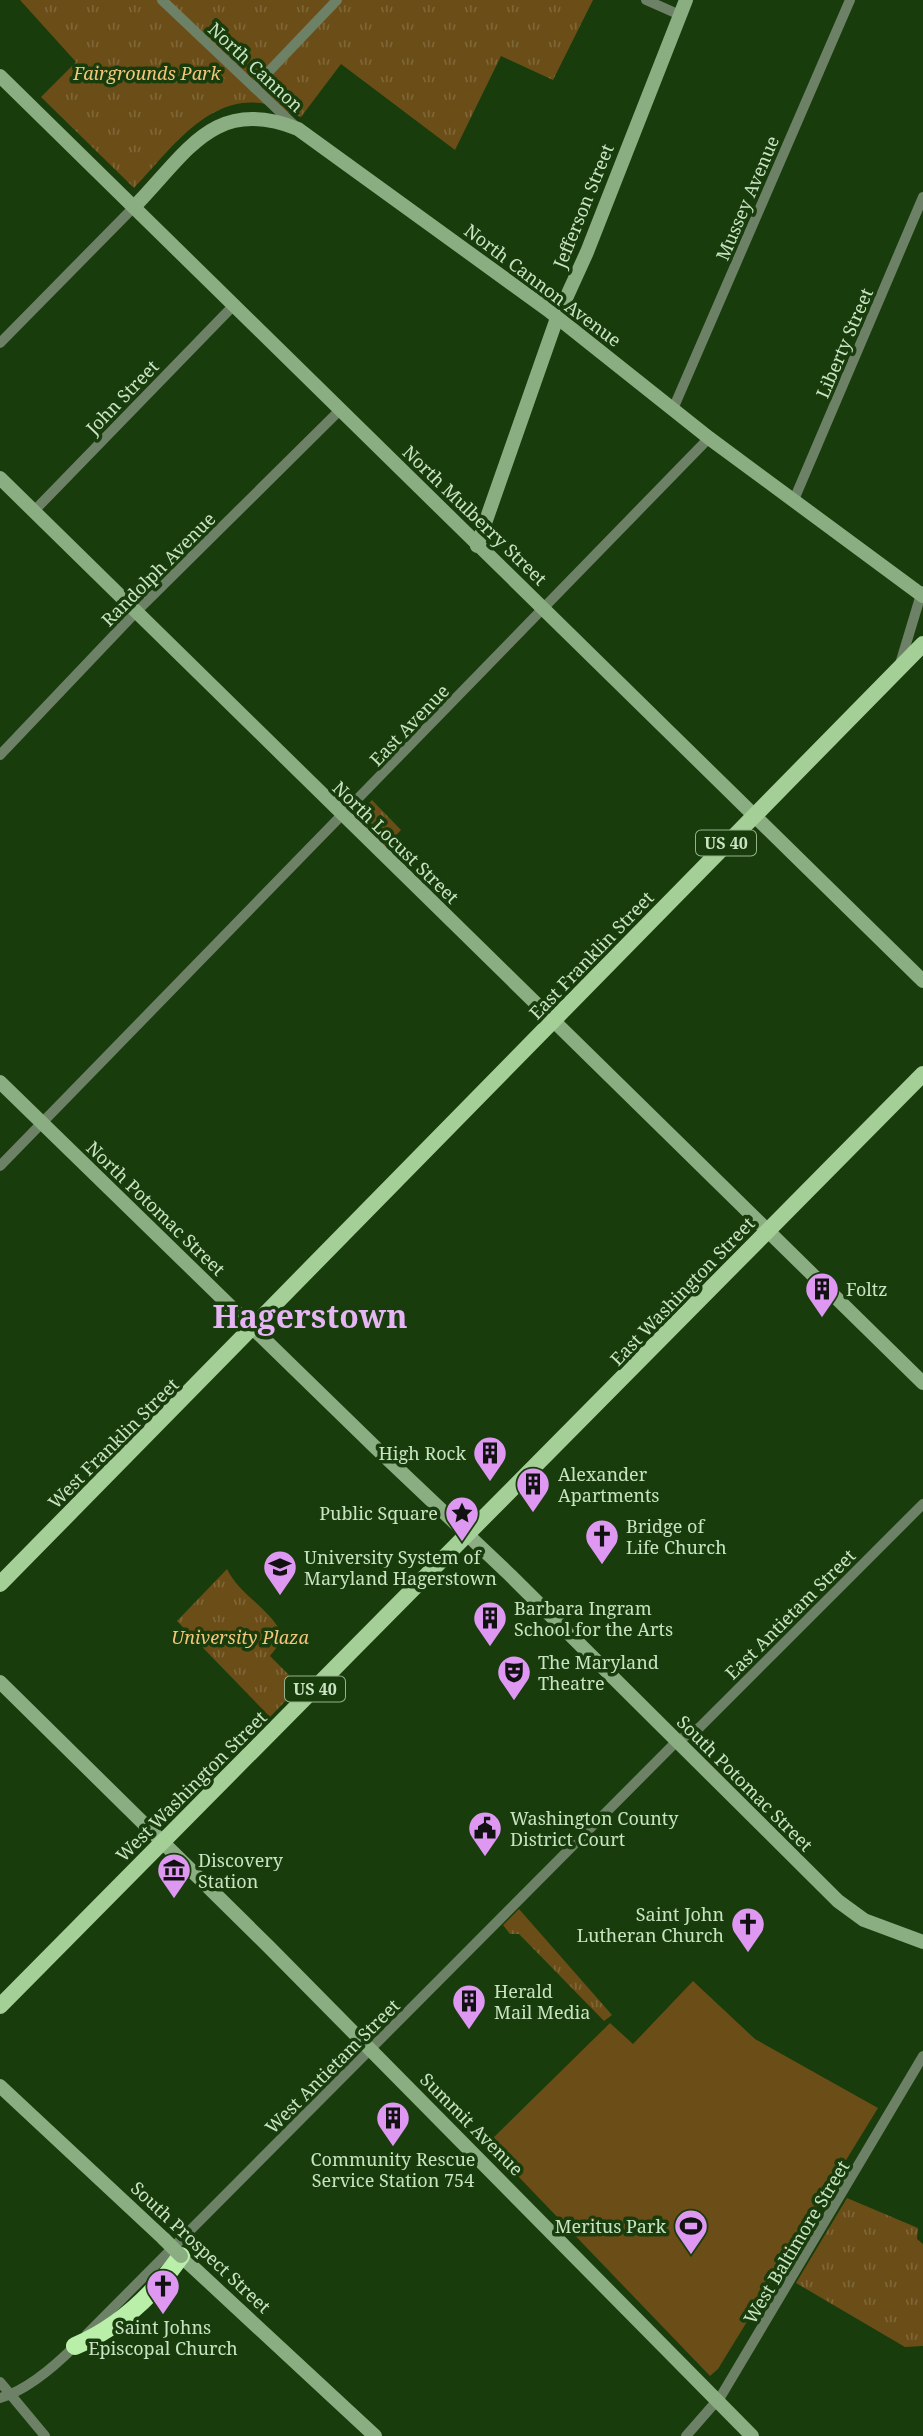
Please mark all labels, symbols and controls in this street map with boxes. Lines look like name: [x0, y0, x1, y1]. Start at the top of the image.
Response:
street label: North Cannon: [203, 17, 309, 117]
park label: Fairgrounds Park: [72, 61, 222, 85]
street label: Mussey Avenue: [710, 132, 784, 264]
street label: Jefferson Street: [547, 140, 619, 273]
street label: North Cannon Avenue: [460, 218, 626, 352]
street label: Liberty Street: [810, 284, 878, 402]
street label: John Street: [80, 355, 164, 440]
street label: North Mulberry Street: [398, 440, 552, 590]
street label: Randolph Avenue: [96, 507, 220, 631]
street label: East Avenue: [364, 679, 454, 771]
street label: North Locust Street: [328, 776, 464, 908]
road number: US 40: [696, 830, 756, 856]
street label: East Franklin Street: [524, 886, 658, 1024]
street label: North Potomac Street: [82, 1135, 230, 1281]
street label: East Washington Street: [605, 1211, 759, 1371]
building icon: Foltz: [803, 1270, 841, 1319]
place label: Foltz: [846, 1277, 887, 1301]
district label: Hagerstown: [212, 1294, 408, 1337]
street label: West Franklin Street: [43, 1373, 183, 1513]
building icon: High Rock: [471, 1434, 509, 1483]
place label: High Rock: [379, 1441, 466, 1465]
place label: Alexander Apartments: [558, 1462, 659, 1507]
building icon: Alexander Apartments: [514, 1465, 552, 1514]
place icon: Public Square: [443, 1494, 481, 1543]
place label: Public Square: [319, 1501, 438, 1525]
place label: Bridge of Life Church: [626, 1514, 727, 1559]
church icon: Bridge of Life Church: [583, 1517, 621, 1566]
street label: East Antietam Street: [720, 1544, 860, 1684]
place label: University System of Maryland Hagerstown: [304, 1545, 497, 1590]
school or university icon: University System of Maryland Hagerstown: [261, 1548, 299, 1597]
place label: Barbara Ingram School for the Arts: [514, 1596, 673, 1641]
building icon: Barbara Ingram School for the Arts: [471, 1599, 509, 1648]
park label: University Plaza: [171, 1625, 309, 1649]
place label: The Maryland Theatre: [538, 1650, 659, 1695]
theatre icon: The Maryland Theatre: [495, 1653, 533, 1702]
road number: US 40: [285, 1676, 345, 1702]
street label: West Washington Street: [110, 1705, 272, 1867]
street label: South Potomac Street: [672, 1710, 818, 1856]
place label: Washington County District Court: [510, 1806, 679, 1851]
public building icon: Washington County District Court: [466, 1809, 504, 1858]
place label: Discovery Station: [198, 1848, 284, 1893]
museum icon: Discovery Station: [155, 1851, 193, 1900]
place label: Saint John Lutheran Church: [577, 1902, 724, 1947]
church icon: Saint John Lutheran Church: [729, 1905, 767, 1954]
place label: Herald Mail Media: [494, 1979, 591, 2024]
building icon: Herald Mail Media: [450, 1982, 488, 2031]
street label: West Antietam Street: [260, 1994, 404, 2138]
street label: Summit Avenue: [415, 2067, 529, 2181]
building icon: Community Rescue Service Station 754: [374, 2099, 412, 2148]
place label: Community Rescue Service Station 754: [311, 2147, 475, 2192]
street label: West Baltimore Street: [738, 2156, 854, 2328]
street label: South Prospect Street: [126, 2176, 276, 2318]
sports icon: Meritus Park: [672, 2207, 710, 2256]
place label: Meritus Park: [555, 2214, 666, 2238]
church icon: Saint Johns Episcopal Church: [144, 2267, 182, 2316]
place label: Saint Johns Episcopal Church: [88, 2315, 238, 2360]

